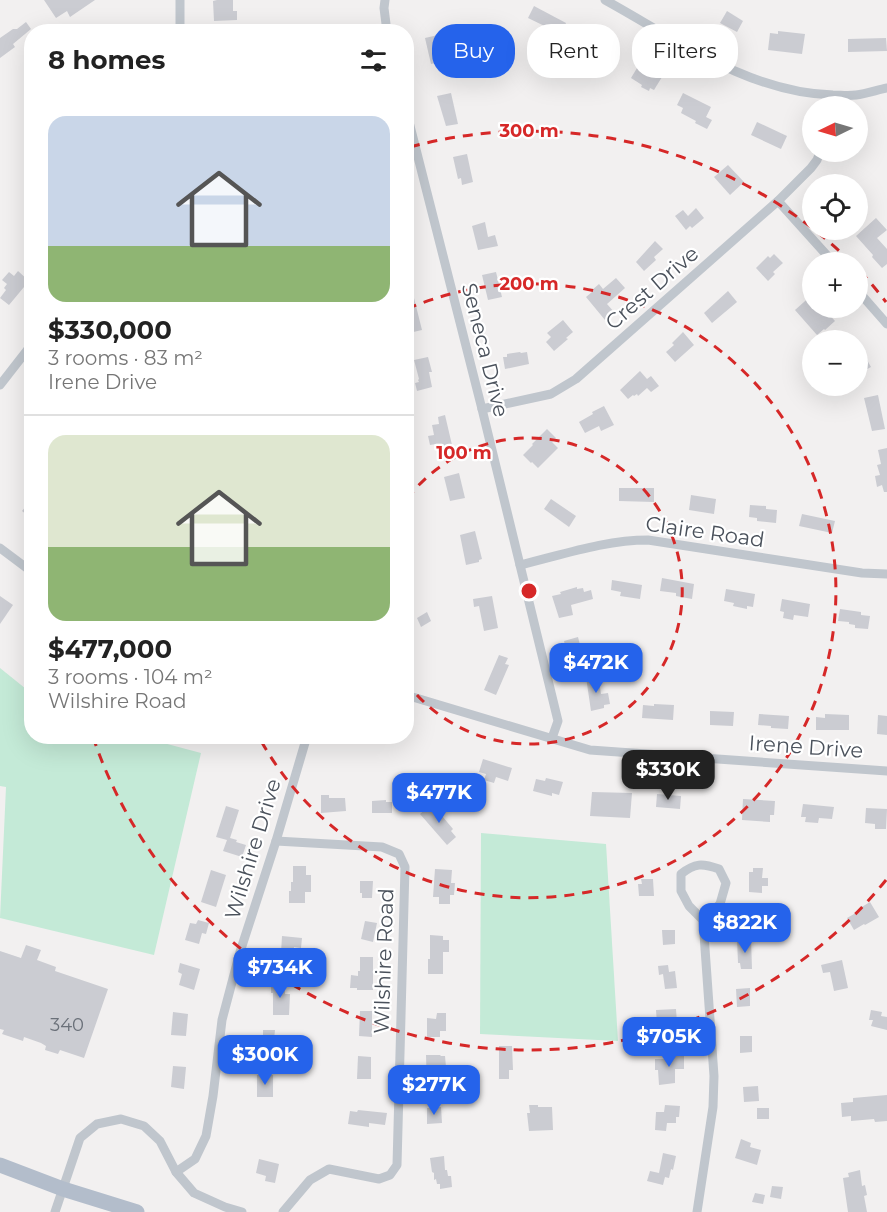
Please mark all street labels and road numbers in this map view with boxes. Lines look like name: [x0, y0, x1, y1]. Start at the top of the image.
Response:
street label: Crest Drive: [600, 240, 703, 335]
street label: Seneca Drive: [457, 280, 514, 419]
street label: Claire Road: [644, 511, 766, 552]
street label: Irene Drive: [748, 730, 864, 763]
street label: Wilshire Drive: [219, 776, 286, 922]
street label: Wilshire Road: [368, 888, 399, 1034]

